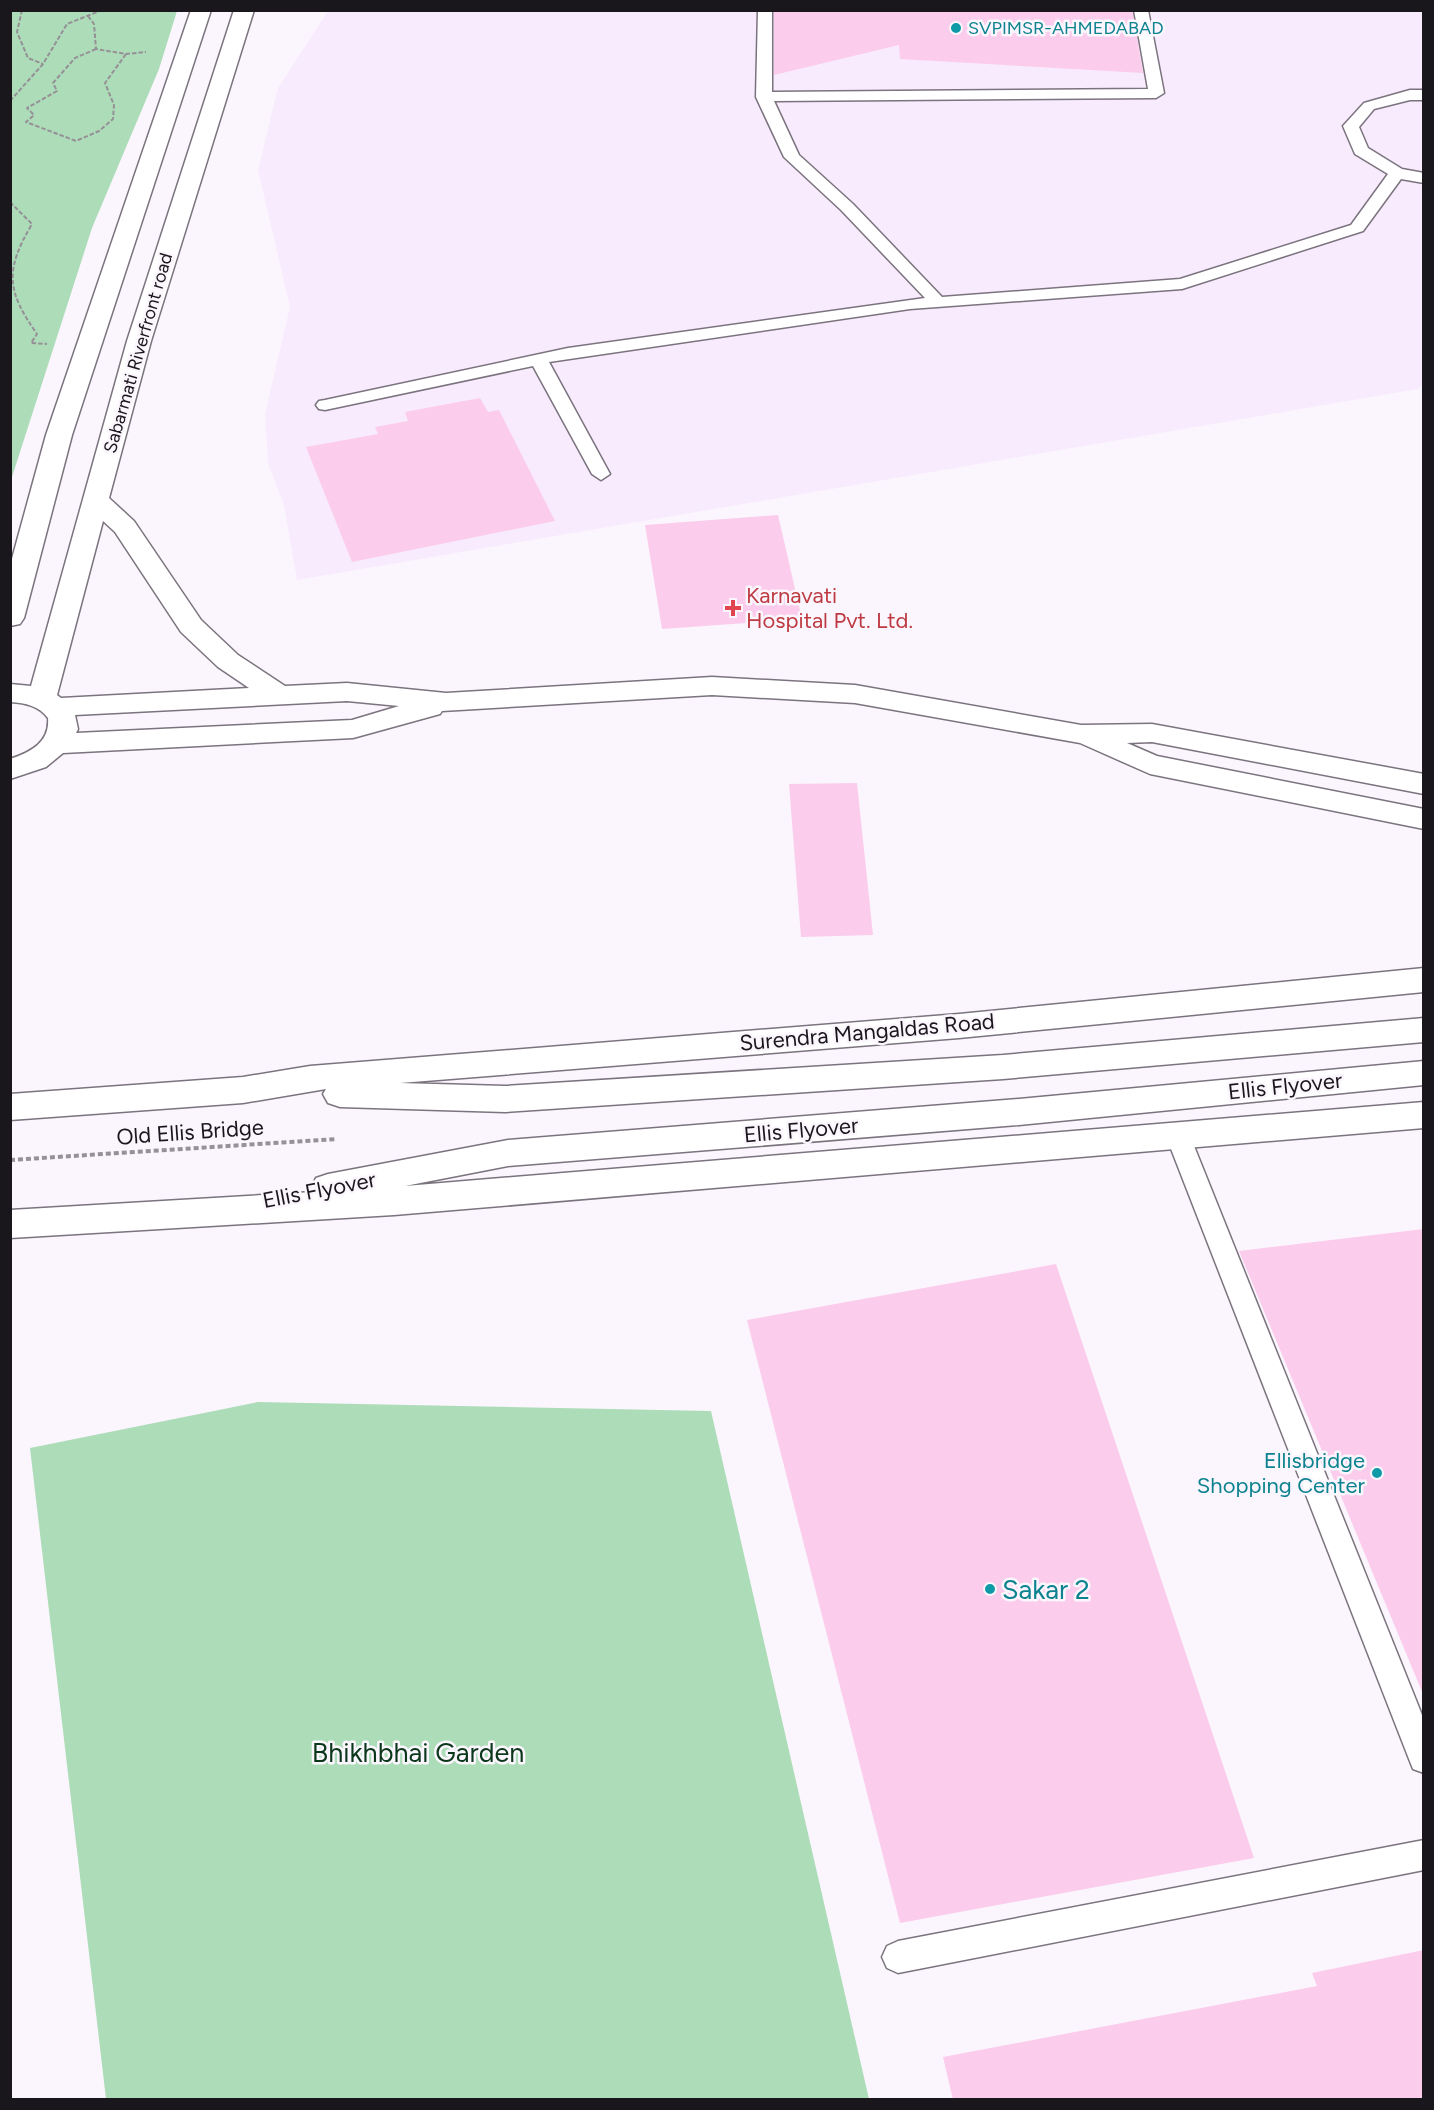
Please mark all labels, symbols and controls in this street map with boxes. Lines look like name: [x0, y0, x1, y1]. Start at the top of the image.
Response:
place label: SVPIMSR-AHMEDABAD: [968, 17, 1164, 39]
marker: SVPIMSR-AHMEDABAD: [949, 21, 963, 35]
street label: Sabarmati Riverfront road: [99, 250, 177, 456]
place label: Karnavati Hospital Pvt. Ltd.: [746, 582, 913, 634]
marker: Karnavati Hospital Pvt. Ltd.: [724, 599, 742, 617]
street label: Surendra Mangaldas Road: [738, 1007, 996, 1057]
street label: Ellis Flyover: [1227, 1067, 1344, 1105]
street label: Ellis Flyover: [743, 1112, 860, 1148]
street label: Old Ellis Bridge: [115, 1113, 265, 1151]
street label: Ellis Flyover: [260, 1166, 378, 1214]
place label: Ellisbridge Shopping Center: [1197, 1447, 1366, 1499]
marker: Ellisbridge Shopping Center: [1370, 1466, 1384, 1480]
place label: Sakar 2: [1002, 1573, 1090, 1606]
marker: Sakar 2: [983, 1582, 997, 1596]
park label: Bhikhbhai Garden: [312, 1736, 524, 1769]

